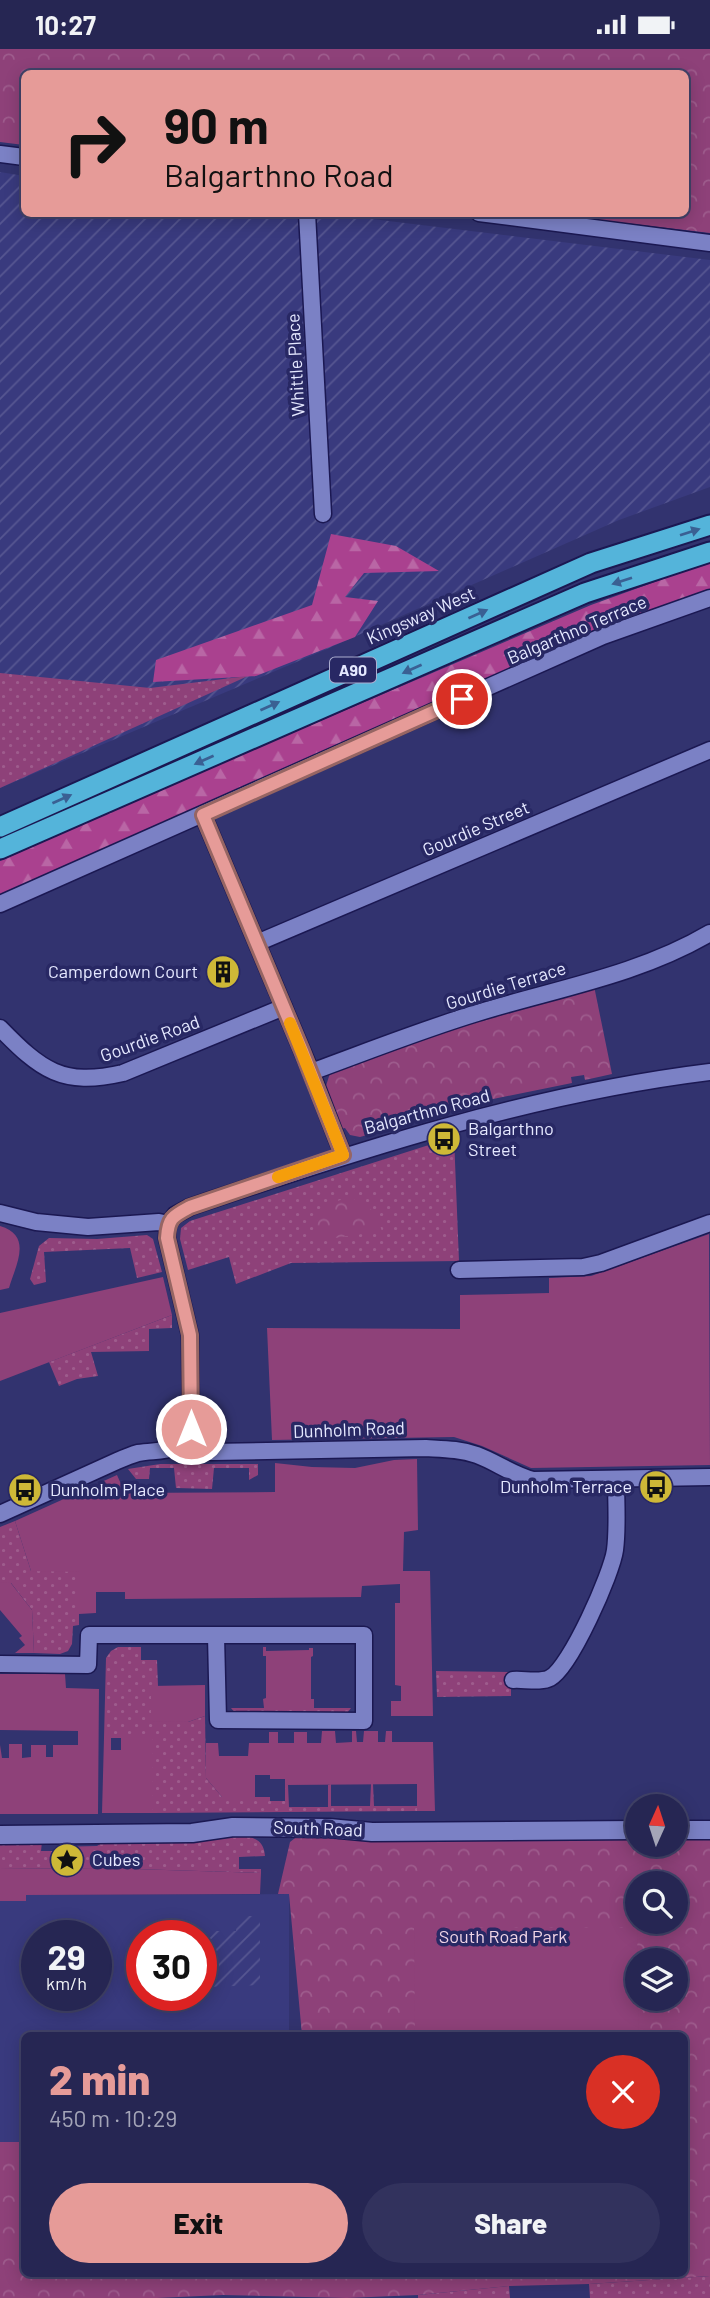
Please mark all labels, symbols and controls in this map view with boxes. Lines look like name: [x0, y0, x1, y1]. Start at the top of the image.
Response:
text: 10:27: [35, 9, 96, 40]
text: 90 m: [164, 95, 269, 154]
icon: right: [49, 98, 140, 189]
text: Balgarthno Road: [164, 155, 394, 193]
street label: Whittle Place: [281, 313, 309, 417]
one-way arrow: [679, 526, 700, 536]
one-way arrow: [611, 576, 632, 587]
street label: Kingsway West: [363, 581, 478, 649]
street label: Balgarthno Terrace: [504, 590, 650, 668]
one-way arrow: [468, 608, 488, 620]
road number: A90: [330, 657, 376, 683]
one-way arrow: [402, 663, 422, 675]
pin: [432, 669, 492, 729]
icon: arrive: [443, 680, 481, 718]
one-way arrow: [260, 700, 280, 712]
one-way arrow: [193, 755, 214, 766]
one-way arrow: [52, 793, 73, 804]
street label: Gourdie Street: [419, 796, 532, 860]
building icon: Camperdown Court: [204, 953, 242, 991]
street label: Gourdie Terrace: [443, 956, 568, 1014]
place label: Camperdown Court: [48, 960, 198, 982]
street label: Gourdie Road: [97, 1010, 202, 1066]
street label: Balgarthno Road: [362, 1084, 492, 1138]
place label: Balgarthno Street: [468, 1117, 554, 1160]
bus stop icon: Balgarthno Street: [425, 1120, 463, 1158]
position arrow: [154, 1392, 228, 1466]
street label: Dunholm Road: [293, 1416, 405, 1442]
bus stop icon: Dunholm Terrace: [637, 1468, 675, 1506]
bus stop icon: Dunholm Place: [6, 1471, 44, 1509]
place label: Dunholm Terrace: [500, 1475, 632, 1497]
place label: Dunholm Place: [50, 1478, 165, 1500]
north arrow: [625, 1794, 688, 1857]
map controls: [625, 1794, 688, 2011]
street label: South Road: [273, 1815, 363, 1841]
place icon: Cubes: [48, 1841, 86, 1879]
place label: Cubes: [92, 1848, 140, 1870]
button: search: [625, 1871, 688, 1934]
speed limit sign: 30: [126, 1920, 217, 2011]
park label: South Road Park: [439, 1925, 567, 1947]
text: 29: [47, 1935, 86, 1977]
button: layers: [625, 1948, 688, 2011]
text: km/h: [46, 1972, 87, 1994]
text: 2 min: [49, 2053, 150, 2103]
button: close: [586, 2055, 660, 2129]
text: 450 m · 10:29: [49, 2104, 177, 2132]
button: Exit: [49, 2183, 348, 2263]
button: Share: [362, 2183, 660, 2263]

